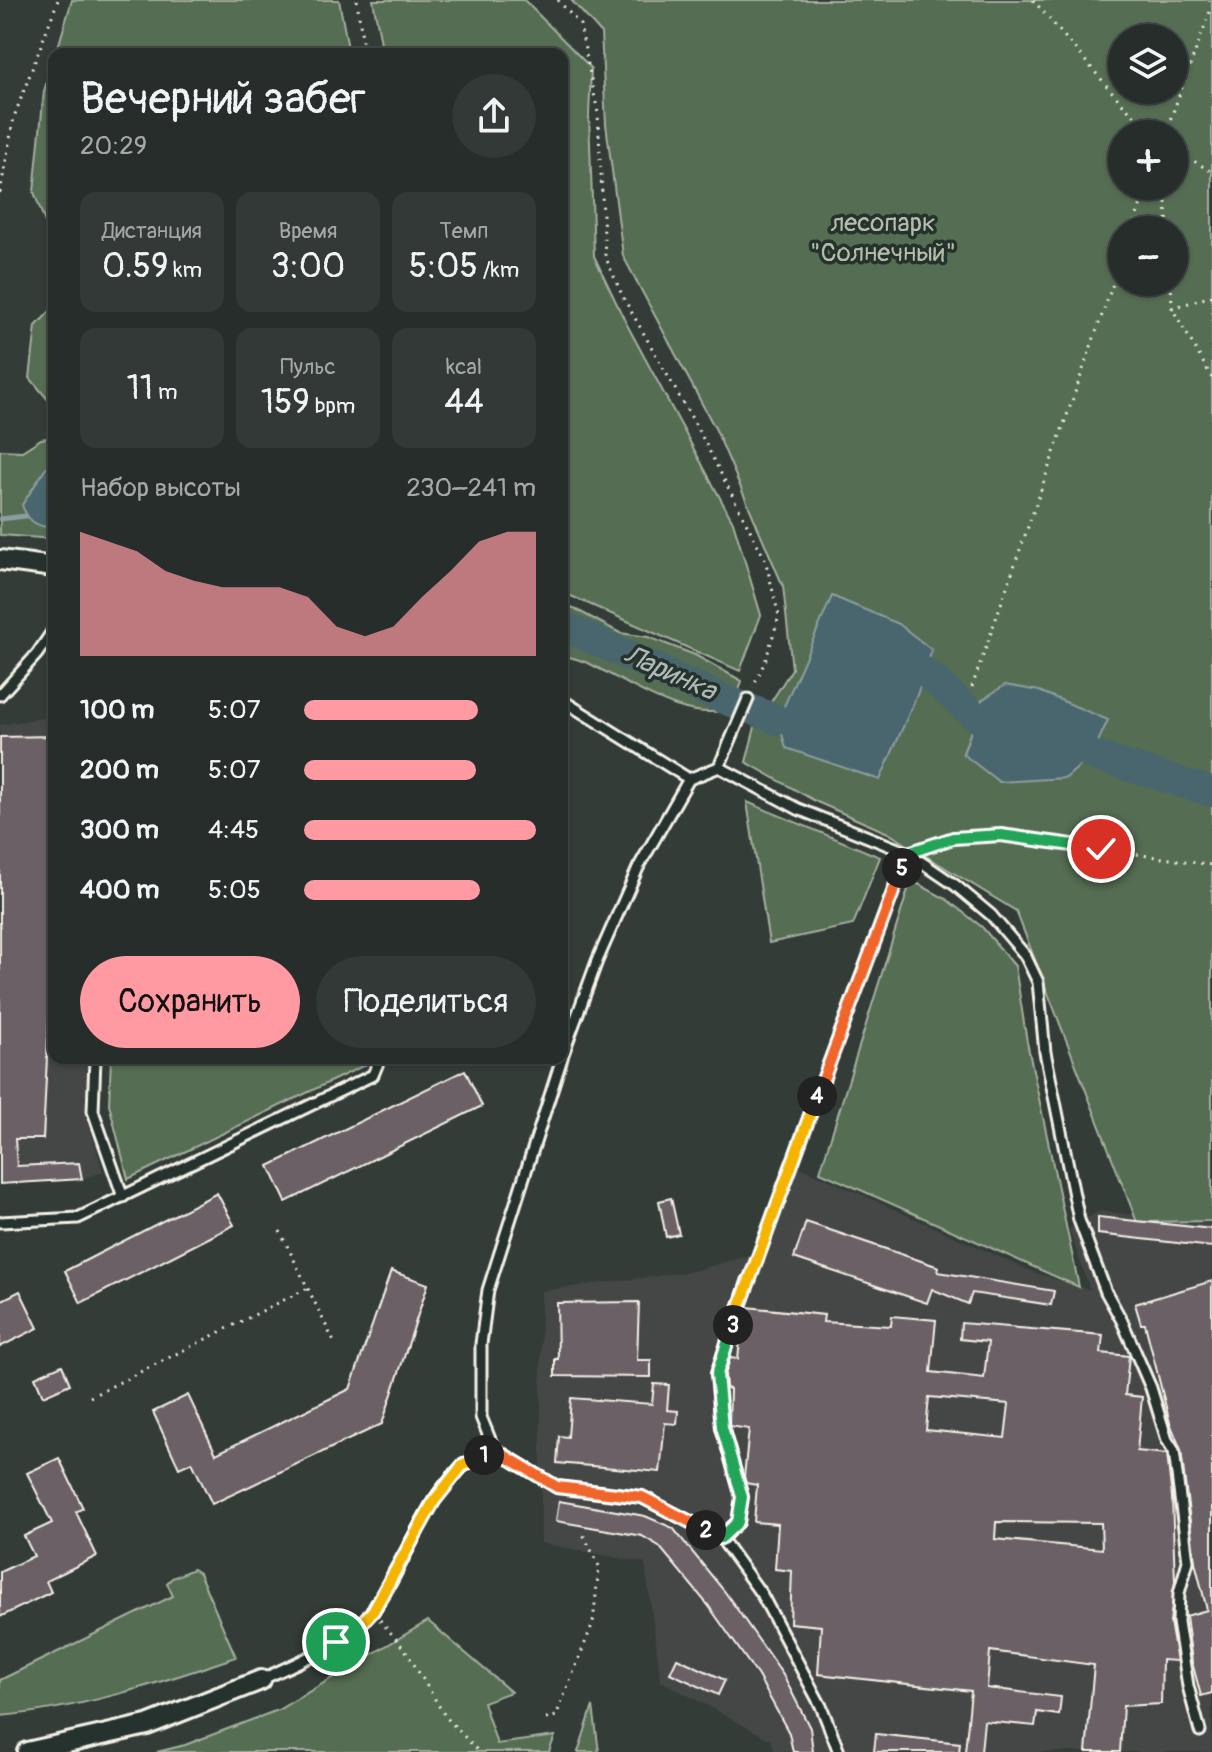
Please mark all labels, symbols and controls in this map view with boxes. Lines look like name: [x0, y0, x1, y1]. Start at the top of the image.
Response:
map controls: [1108, 24, 1188, 296]
button: layers: [1108, 24, 1188, 104]
text: Вечерний забег: [80, 72, 366, 127]
button: share: [452, 74, 536, 158]
button: +: [1108, 120, 1188, 200]
text: 20:29: [80, 130, 147, 162]
park label: лесопарк "Солнечный": [810, 207, 956, 269]
button: −: [1108, 216, 1188, 296]
text: Дистанция: [102, 217, 202, 245]
text: Время: [279, 217, 337, 245]
text: Темп: [440, 217, 488, 245]
text: 0.59: [102, 245, 169, 288]
text: 3:00: [271, 245, 345, 288]
text: 5:05: [409, 245, 478, 288]
text: km: [169, 256, 202, 284]
text: /km: [478, 256, 519, 284]
text: Пульс: [280, 353, 336, 381]
text: kcal: [446, 353, 482, 381]
text: 11: [127, 367, 153, 410]
text: m: [153, 378, 177, 406]
text: 159: [261, 381, 310, 424]
text: 44: [444, 381, 484, 424]
text: bpm: [310, 392, 355, 420]
text: Набор высоты: [80, 472, 241, 504]
text: 230–241 m: [406, 472, 536, 504]
water label: Ларинка: [619, 637, 723, 710]
text: 100 m: [80, 694, 154, 726]
text: 5:07: [208, 694, 261, 726]
text: 200 m: [80, 754, 159, 786]
text: 5:07: [208, 754, 261, 786]
text: 300 m: [80, 814, 159, 846]
text: 4:45: [208, 814, 259, 846]
pin: [1067, 815, 1135, 883]
icon: check: [1079, 827, 1123, 871]
pin: 5: [882, 848, 922, 888]
text: 5: [896, 854, 908, 882]
text: 400 m: [80, 874, 159, 906]
text: 5:05: [208, 874, 261, 906]
button: Сохранить: [80, 956, 300, 1048]
button: Поделиться: [316, 956, 536, 1048]
pin: 4: [797, 1076, 837, 1116]
text: 4: [811, 1082, 823, 1110]
pin: 3: [713, 1305, 753, 1345]
text: 3: [727, 1311, 739, 1339]
pin: 1: [464, 1435, 504, 1475]
text: 1: [480, 1441, 488, 1469]
pin: 2: [686, 1510, 726, 1550]
text: 2: [700, 1516, 712, 1544]
pin: [302, 1608, 370, 1676]
icon: arrive: [314, 1620, 358, 1664]

